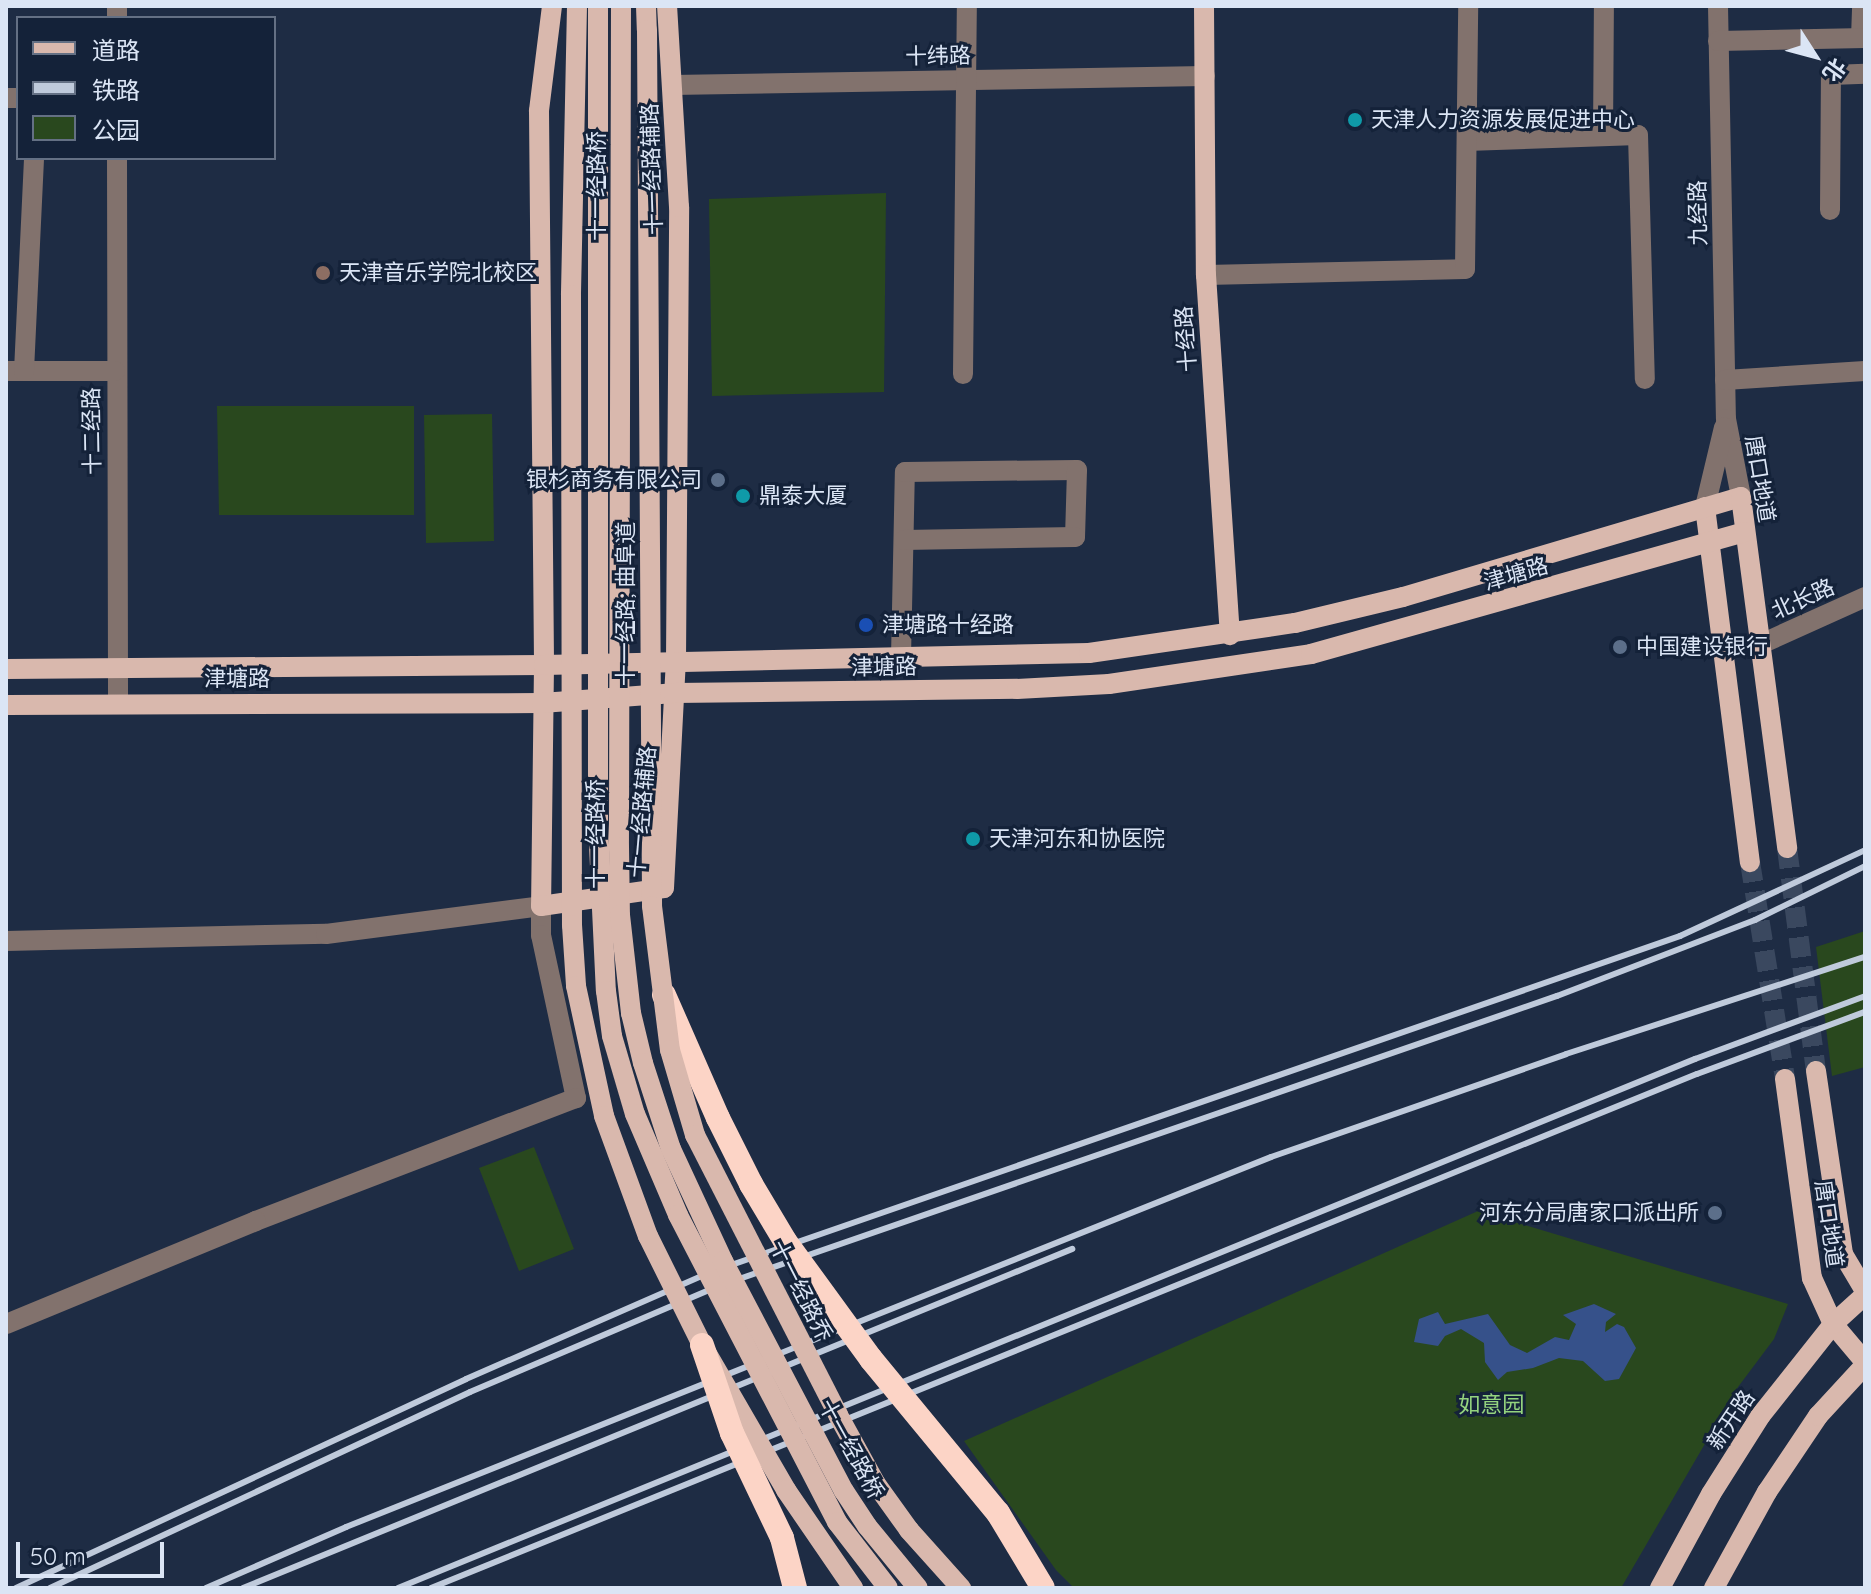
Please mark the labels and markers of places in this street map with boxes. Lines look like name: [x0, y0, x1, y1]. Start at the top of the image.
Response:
place label: 天津人力资源发展促进中心: [1371, 107, 1635, 133]
marker: 天津人力资源发展促进中心: [1346, 111, 1364, 129]
place label: 天津音乐学院北校区: [339, 260, 537, 286]
marker: 天津音乐学院北校区: [314, 264, 332, 282]
place label: 银杉商务有限公司: [526, 467, 702, 493]
marker: 银杉商务有限公司: [709, 471, 727, 489]
place label: 鼎泰大厦: [759, 483, 847, 509]
marker: 鼎泰大厦: [734, 487, 752, 505]
place label: 津塘路十经路: [882, 612, 1014, 638]
marker: 津塘路十经路: [857, 616, 875, 634]
place label: 中国建设银行: [1636, 634, 1768, 660]
marker: 中国建设银行: [1611, 638, 1629, 656]
place label: 天津河东和协医院: [989, 826, 1165, 852]
marker: 天津河东和协医院: [964, 830, 982, 848]
place label: 河东分局唐家口派出所: [1479, 1200, 1699, 1226]
marker: 河东分局唐家口派出所: [1706, 1204, 1724, 1222]

